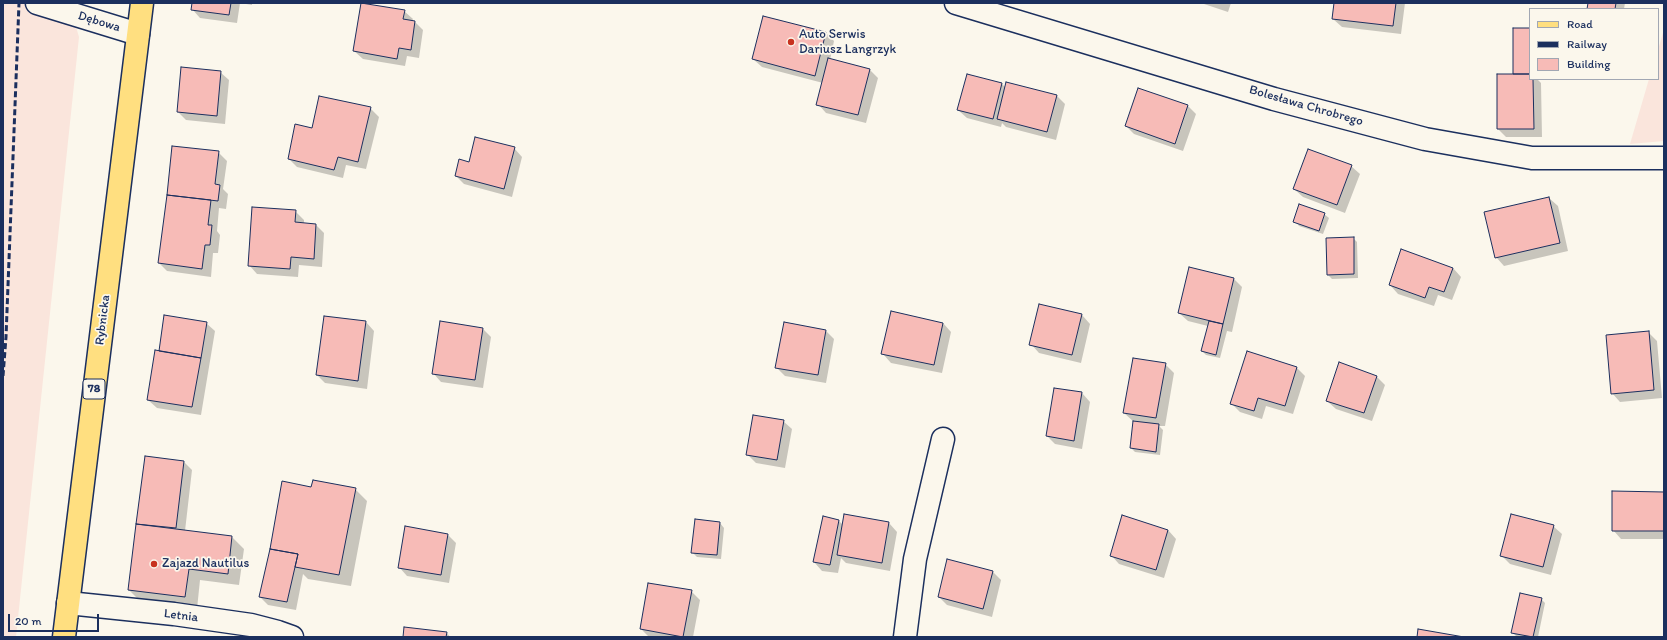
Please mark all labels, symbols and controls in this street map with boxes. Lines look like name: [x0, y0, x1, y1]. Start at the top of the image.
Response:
street label: Dębowa: [76, 8, 122, 36]
legend: [1529, 8, 1659, 80]
text: Road: [1567, 17, 1593, 31]
place label: Auto Serwis Dariusz Langrzyk: [799, 27, 896, 58]
marker: Auto Serwis Dariusz Langrzyk: [786, 37, 796, 47]
text: Railway: [1567, 37, 1607, 51]
text: Building: [1567, 57, 1610, 71]
street label: Bolesława Chrobrego: [1247, 82, 1365, 130]
street label: Rybnicka: [92, 294, 114, 346]
road number: 78: [83, 379, 105, 399]
place label: Zajazd Nautilus: [162, 556, 249, 572]
marker: Zajazd Nautilus: [149, 559, 159, 569]
scale bar: [10, 606, 101, 632]
street label: Letnia: [163, 606, 199, 626]
text: 20 m: [15, 614, 42, 628]

